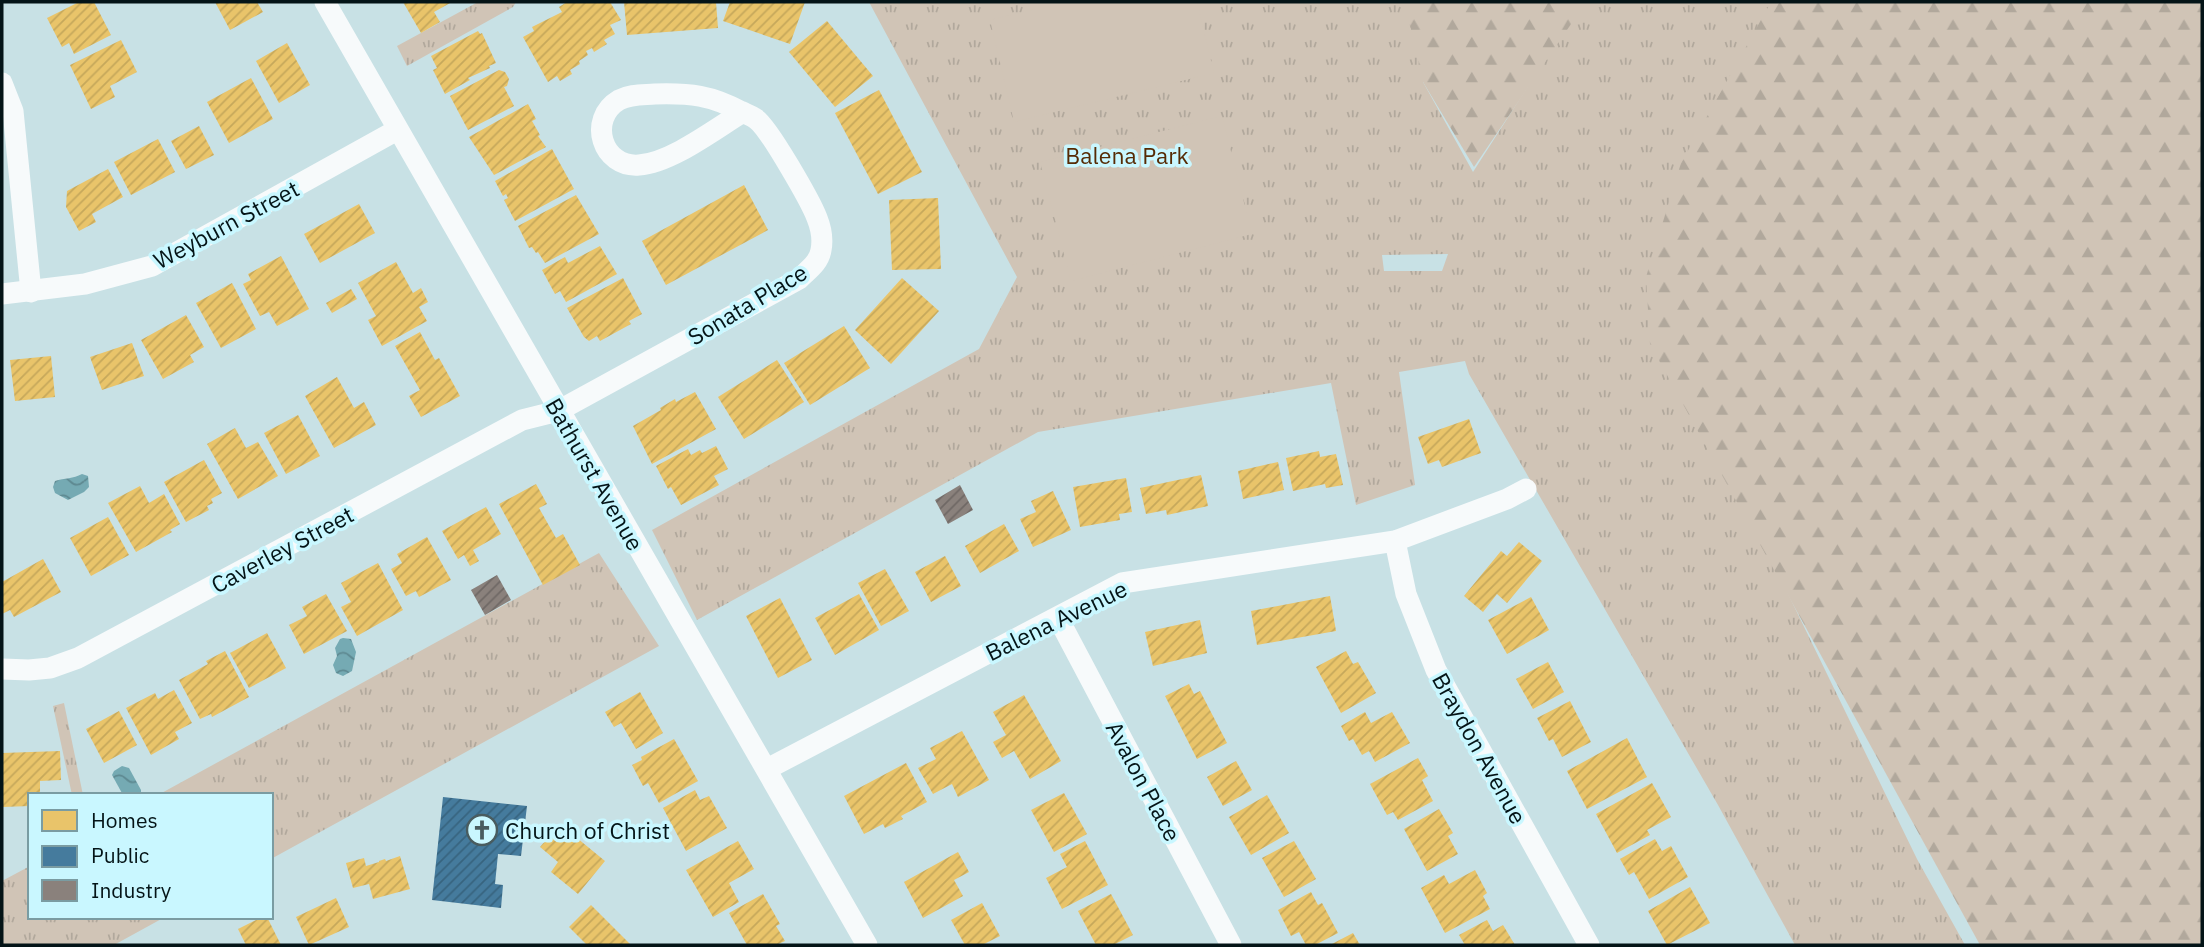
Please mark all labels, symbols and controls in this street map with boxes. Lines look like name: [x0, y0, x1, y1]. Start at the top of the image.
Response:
park label: Balena Park: [1065, 140, 1189, 170]
street label: Weyburn Street: [148, 173, 304, 275]
street label: Sonata Place: [682, 257, 812, 351]
street label: Bathurst Avenue: [539, 392, 651, 556]
street label: Caverley Street: [205, 499, 359, 599]
street label: Balena Avenue: [980, 573, 1132, 667]
street label: Braydon Avenue: [1426, 667, 1534, 829]
street label: Avalon Place: [1100, 716, 1188, 846]
legend: [28, 793, 273, 919]
text: Homes: [91, 806, 158, 834]
church icon: Church of Christ: [465, 813, 499, 847]
place label: Church of Christ: [505, 815, 670, 845]
text: Public: [91, 841, 149, 869]
text: Industry: [91, 876, 172, 904]

